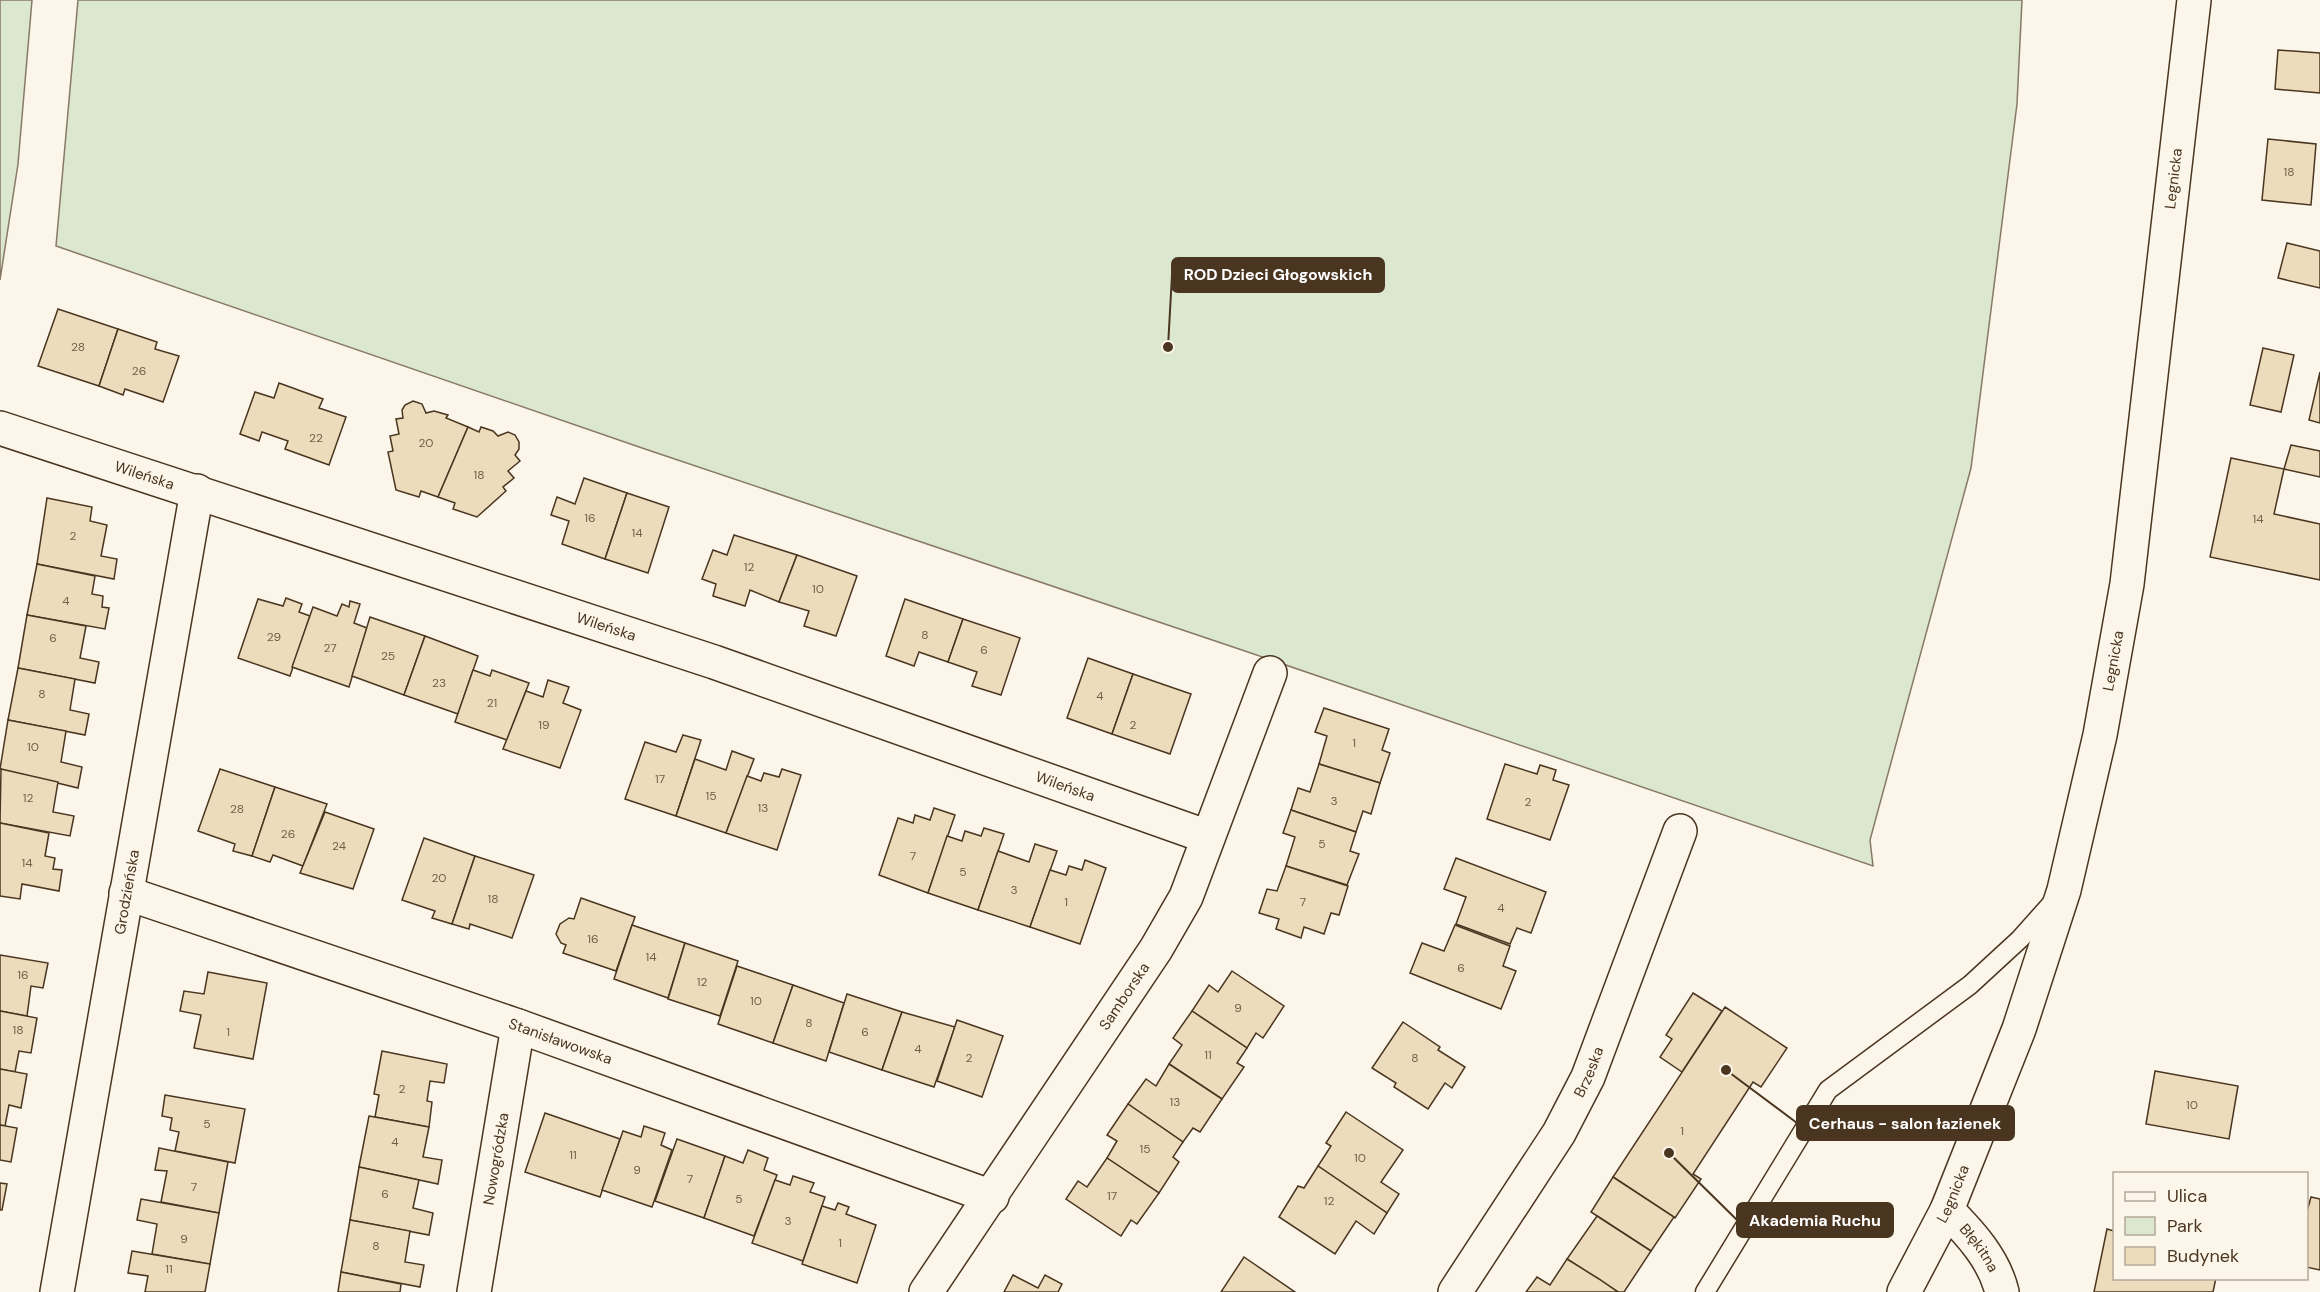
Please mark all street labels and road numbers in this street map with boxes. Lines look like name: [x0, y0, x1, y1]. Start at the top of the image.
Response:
street label: Legnicka: [2160, 147, 2187, 210]
street label: Wileńska: [112, 456, 177, 494]
street label: Wileńska: [574, 608, 639, 646]
street label: Legnicka: [2098, 629, 2128, 693]
street label: Wileńska: [1033, 767, 1098, 806]
street label: Grodzieńska: [110, 848, 144, 936]
street label: Samborska: [1094, 959, 1154, 1034]
street label: Stanisławowska: [506, 1014, 615, 1069]
street label: Brzeska: [1569, 1044, 1608, 1101]
street label: Nowogródzka: [479, 1111, 514, 1206]
street label: Legnicka: [1932, 1162, 1974, 1226]
street label: Błękitna: [1955, 1219, 2003, 1275]

